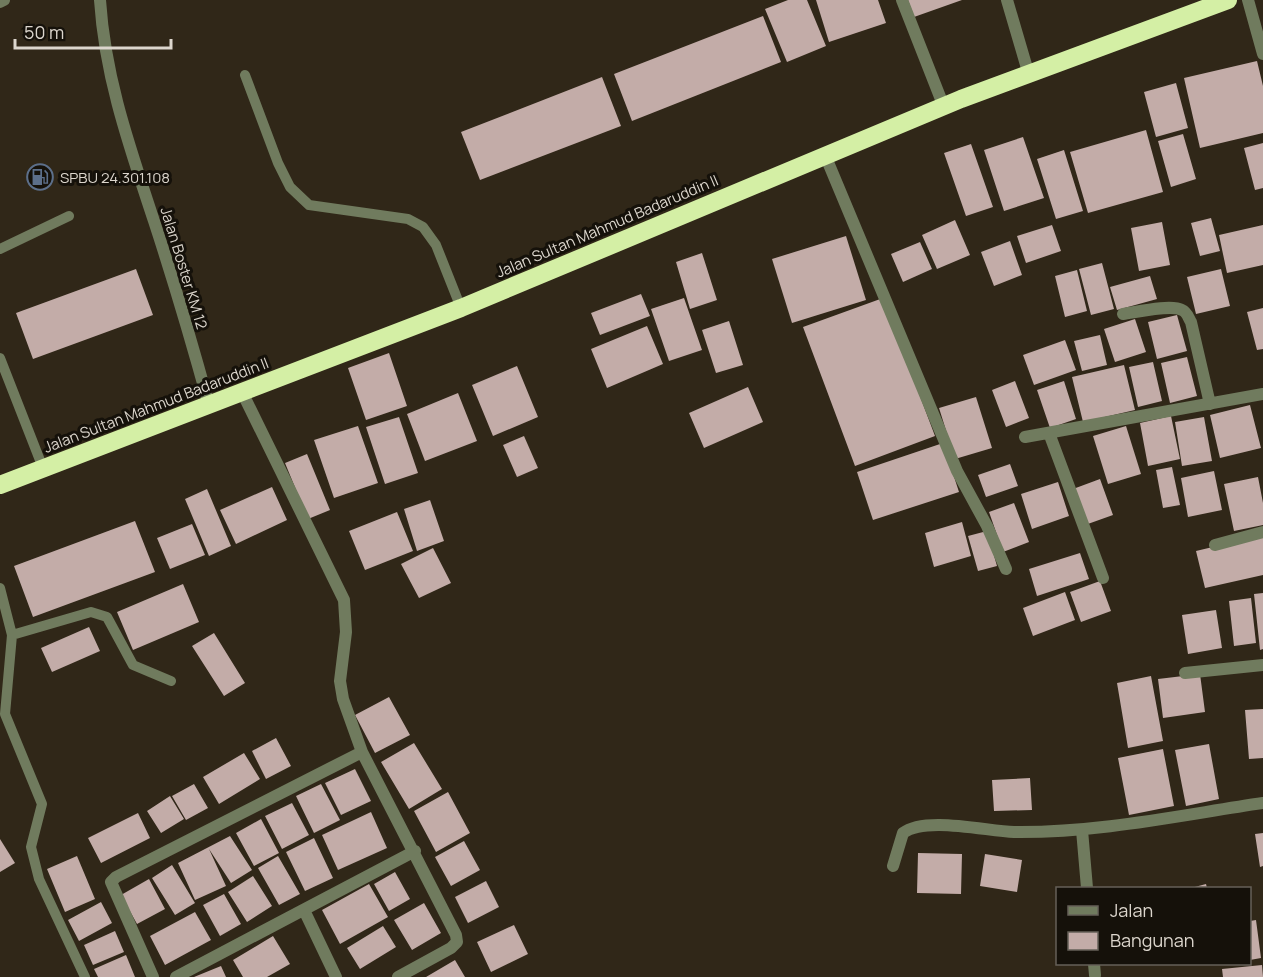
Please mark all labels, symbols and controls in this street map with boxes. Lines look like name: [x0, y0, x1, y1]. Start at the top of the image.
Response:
scale bar: [15, 12, 171, 50]
text: 50 m: [24, 20, 64, 44]
fuel station icon: SPBU 24.301.108: [25, 162, 55, 192]
place label: SPBU 24.301.108: [60, 167, 170, 188]
street label: Jalan Sultan Mahmud Badaruddin II: [493, 170, 721, 282]
street label: Jalan Boster KM 12: [155, 204, 213, 332]
street label: Jalan Sultan Mahmud Badaruddin II: [40, 352, 272, 458]
legend: [1056, 887, 1251, 965]
text: Jalan: [1110, 898, 1153, 922]
text: Bangunan: [1110, 928, 1194, 952]

